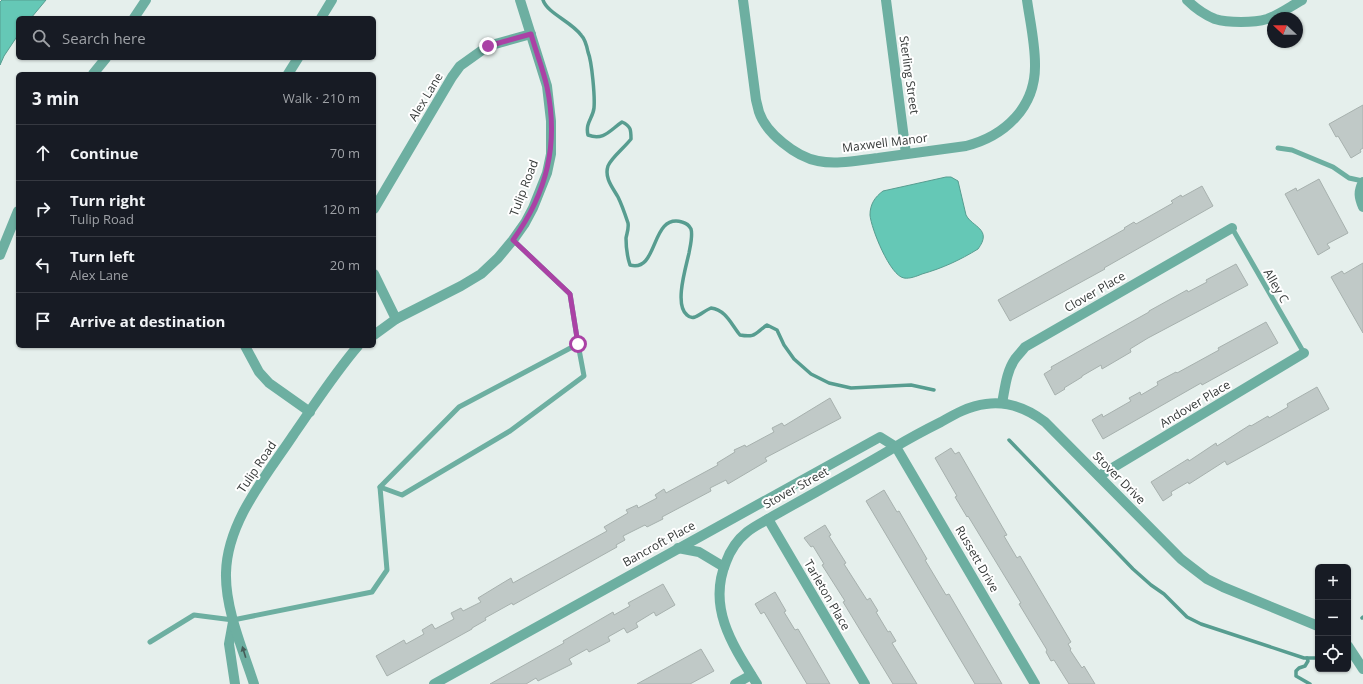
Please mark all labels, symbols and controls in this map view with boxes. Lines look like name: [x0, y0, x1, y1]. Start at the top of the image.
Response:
north arrow: [1267, 12, 1303, 48]
search box: [16, 16, 376, 60]
icon: search: [30, 27, 52, 49]
text: Search here: [62, 28, 146, 48]
street label: Sterling Street: [896, 35, 923, 115]
route end: [479, 37, 497, 55]
street label: Alex Lane: [404, 69, 447, 124]
text: 3 min: [32, 87, 79, 110]
text: Walk · 210 m: [283, 89, 360, 107]
street label: Maxwell Manor: [841, 129, 929, 156]
icon: ahead: [32, 142, 54, 164]
text: Continue: [70, 143, 138, 163]
text: 70 m: [330, 144, 360, 162]
street label: Tulip Road: [505, 157, 542, 218]
text: Turn right: [70, 190, 145, 210]
icon: right: [32, 198, 54, 220]
text: 120 m: [322, 200, 360, 218]
text: Tulip Road: [70, 210, 134, 228]
text: Turn left: [70, 246, 135, 266]
icon: left: [32, 254, 54, 276]
text: 20 m: [330, 256, 360, 274]
street label: Alley C: [1260, 265, 1293, 306]
text: Alex Lane: [70, 266, 128, 284]
street label: Clover Place: [1061, 267, 1129, 316]
icon: arrive: [32, 310, 54, 332]
text: Arrive at destination: [70, 311, 225, 331]
route start: [569, 335, 587, 353]
street label: Andover Place: [1156, 376, 1233, 431]
street label: Tulip Road: [233, 437, 280, 496]
street label: Stover Drive: [1089, 448, 1150, 508]
street label: Stover Street: [760, 463, 832, 513]
street label: Bancroft Place: [619, 516, 698, 571]
street label: Russett Drive: [952, 522, 1003, 595]
street label: Tarleton Place: [800, 556, 855, 634]
map controls: [1315, 564, 1351, 672]
button: +: [1315, 564, 1351, 600]
button: −: [1315, 600, 1351, 636]
button: locate: [1315, 636, 1351, 672]
one-way arrow: [240, 646, 246, 658]

